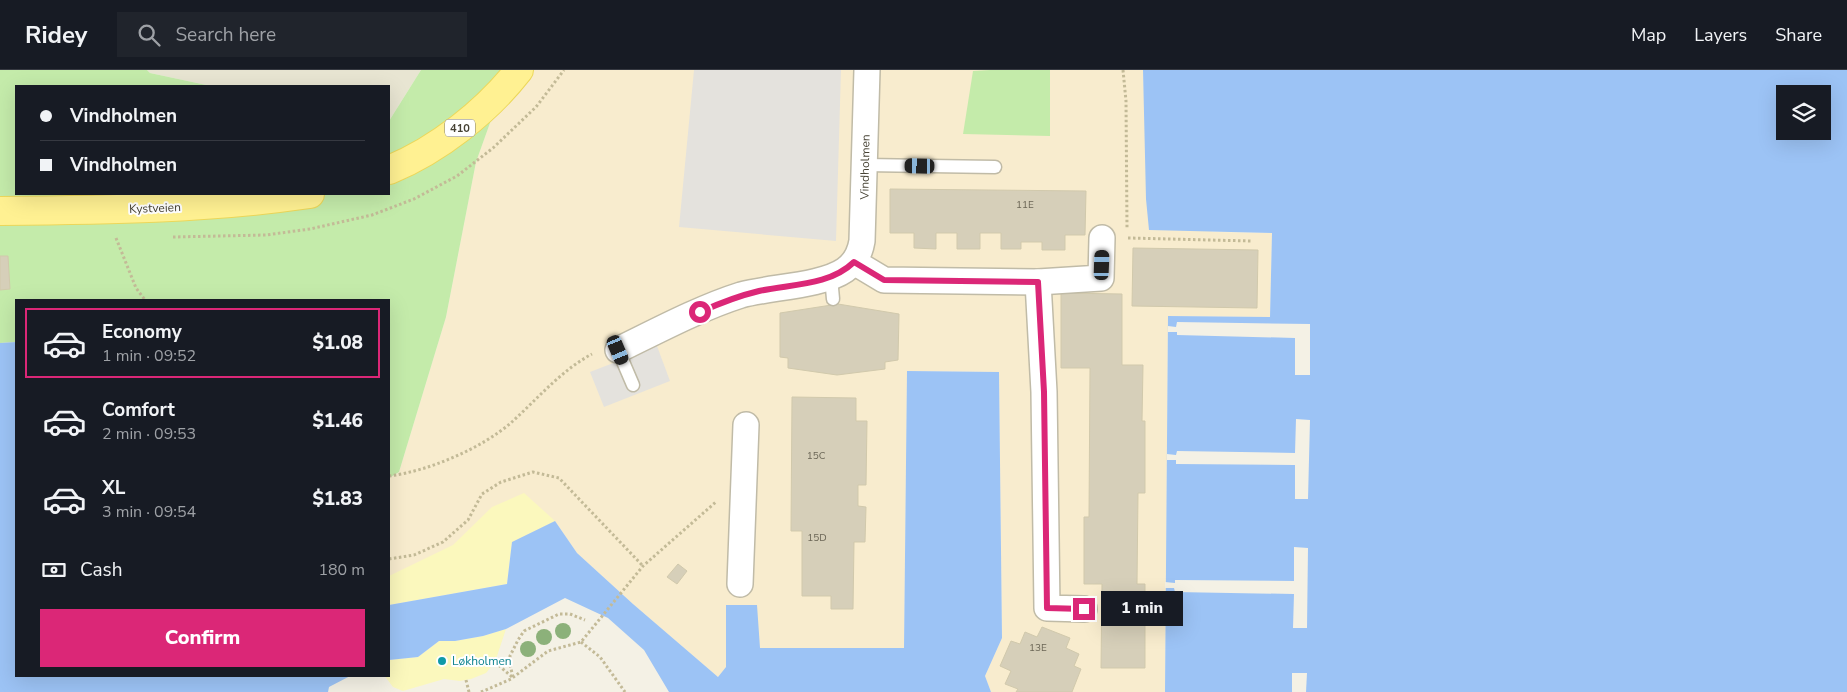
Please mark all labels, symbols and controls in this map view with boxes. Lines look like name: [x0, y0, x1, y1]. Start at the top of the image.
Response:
search box: [117, 12, 467, 57]
text: Ridey: [25, 19, 87, 51]
icon: search: [135, 21, 163, 49]
text: Search here: [175, 22, 276, 48]
text: Map: [1631, 23, 1666, 47]
text: Layers: [1694, 23, 1747, 47]
text: Share: [1775, 23, 1822, 47]
map controls: [1776, 85, 1831, 140]
button: layers: [1776, 85, 1831, 140]
text: Vindholmen: [70, 103, 177, 129]
road number: 410: [445, 119, 475, 136]
street label: Vindholmen: [856, 134, 874, 201]
text: Vindholmen: [70, 152, 177, 178]
car: [904, 158, 935, 174]
house number: 11E: [1016, 198, 1034, 212]
street label: Kystveien: [129, 199, 181, 217]
car: [1093, 250, 1110, 280]
route start: [689, 301, 711, 323]
text: Economy: [102, 319, 182, 345]
icon: car: [42, 321, 87, 366]
text: $1.08: [312, 330, 363, 356]
car: [605, 333, 630, 367]
text: 1 min · 09:52: [102, 345, 196, 367]
text: Comfort: [102, 397, 175, 423]
icon: car: [42, 399, 87, 444]
text: $1.46: [312, 408, 363, 434]
text: 2 min · 09:53: [102, 423, 196, 445]
house number: 15C: [807, 449, 826, 463]
text: XL: [102, 475, 125, 501]
icon: car: [42, 477, 87, 522]
text: $1.83: [312, 486, 363, 512]
text: 3 min · 09:54: [102, 501, 196, 523]
house number: 15D: [807, 531, 827, 545]
icon: cash: [40, 556, 68, 584]
text: Cash: [80, 557, 122, 583]
text: 180 m: [318, 559, 365, 581]
callout: 1 min: [1102, 592, 1184, 626]
text: 1 min: [1121, 597, 1163, 619]
route end: [1073, 598, 1095, 620]
button: Confirm: [40, 609, 365, 667]
house number: 13E: [1029, 641, 1047, 655]
place label: Løkholmen: [452, 653, 512, 669]
marker: Løkholmen: [436, 655, 448, 667]

